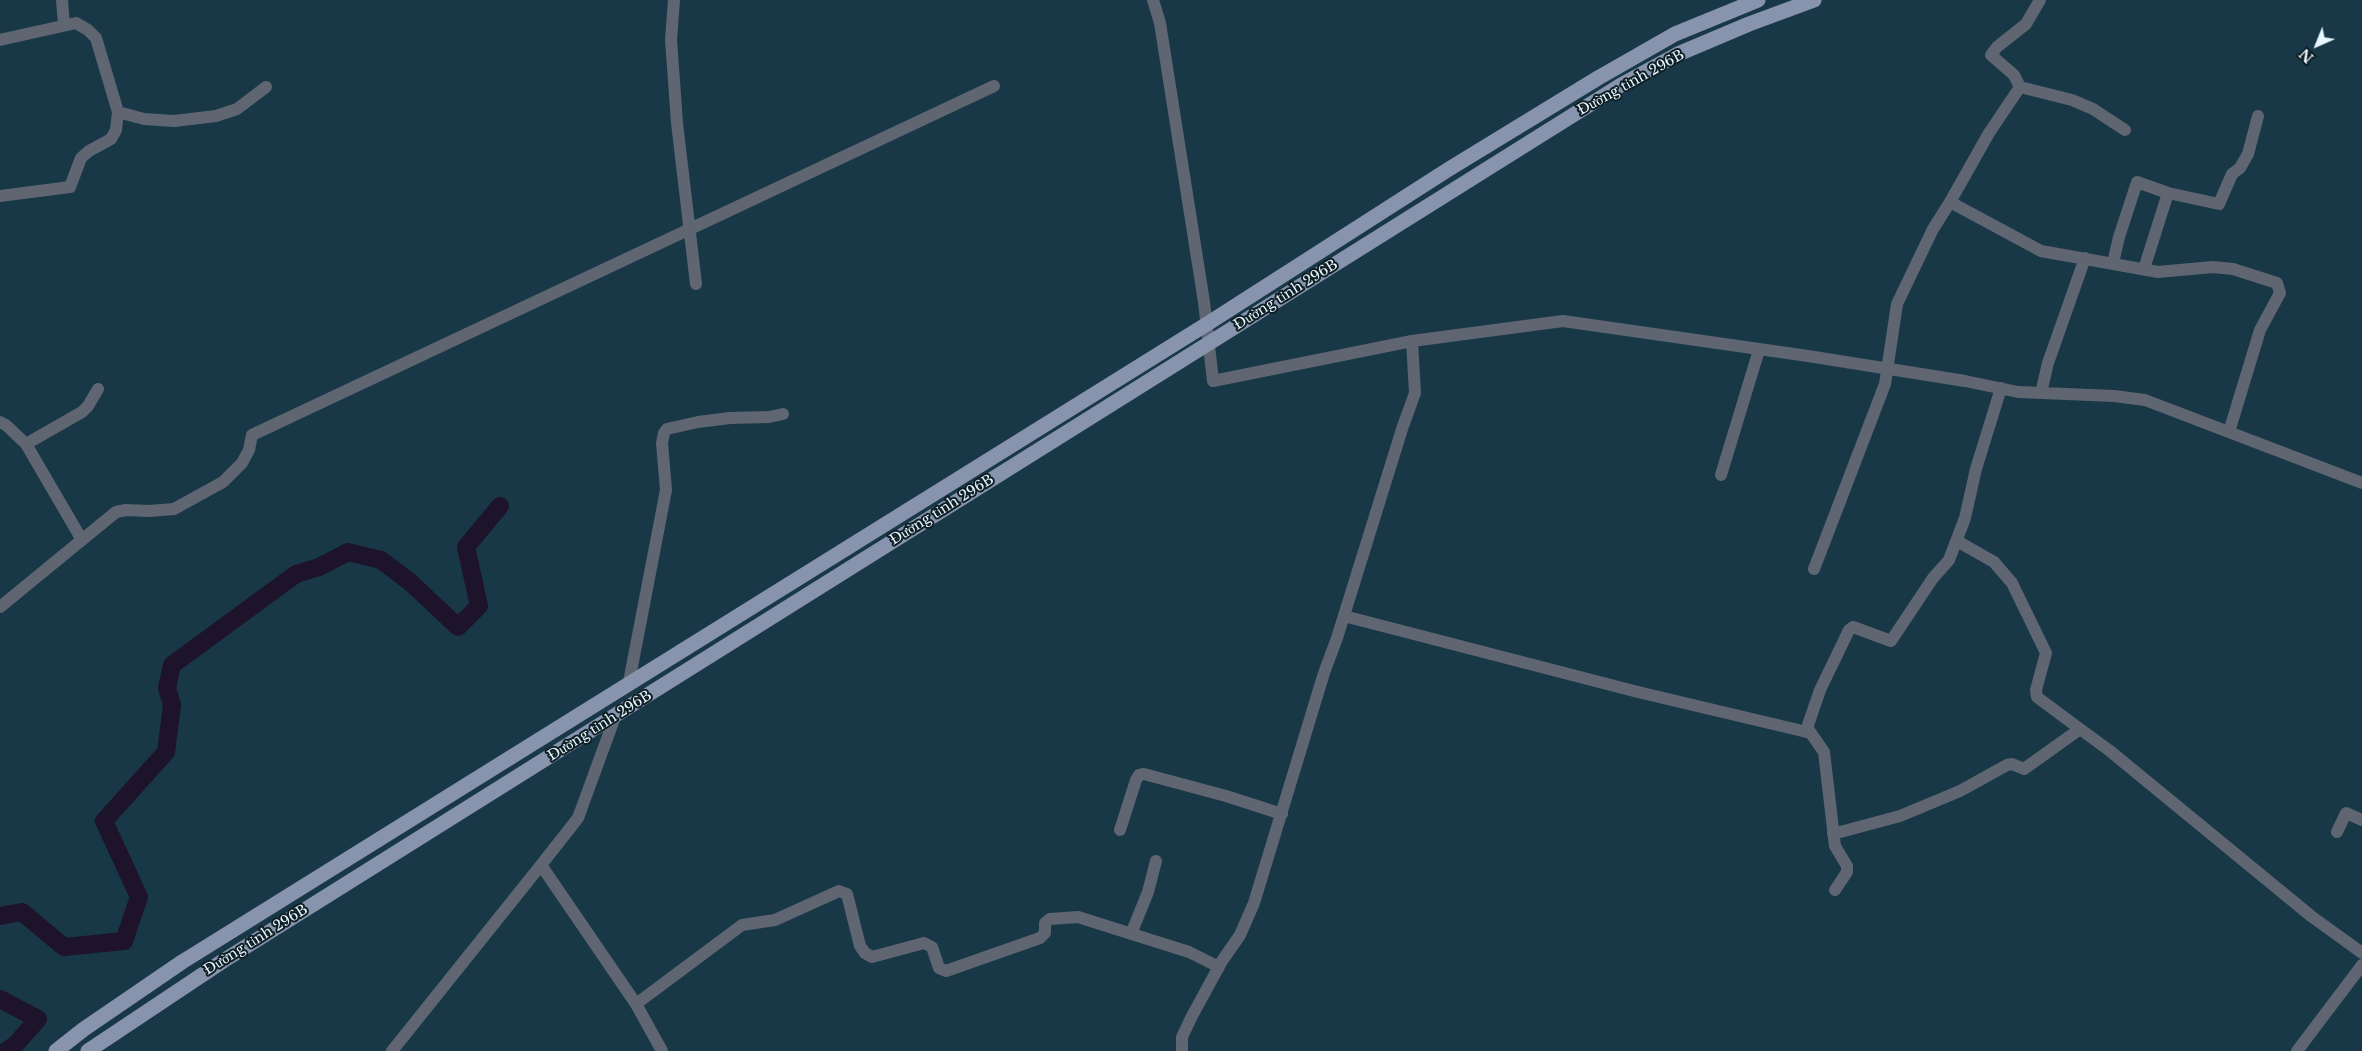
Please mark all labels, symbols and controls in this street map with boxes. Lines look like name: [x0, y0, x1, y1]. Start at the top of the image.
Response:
north arrow: [2292, 20, 2342, 70]
text: N: [2296, 45, 2318, 67]
street label: Đường tỉnh 296B: [1575, 47, 1687, 119]
street label: Đường tỉnh 296B: [1231, 256, 1341, 334]
street label: Đường tỉnh 296B: [887, 471, 997, 549]
street label: Đường tỉnh 296B: [545, 687, 655, 765]
street label: Đường tỉnh 296B: [201, 901, 311, 979]

